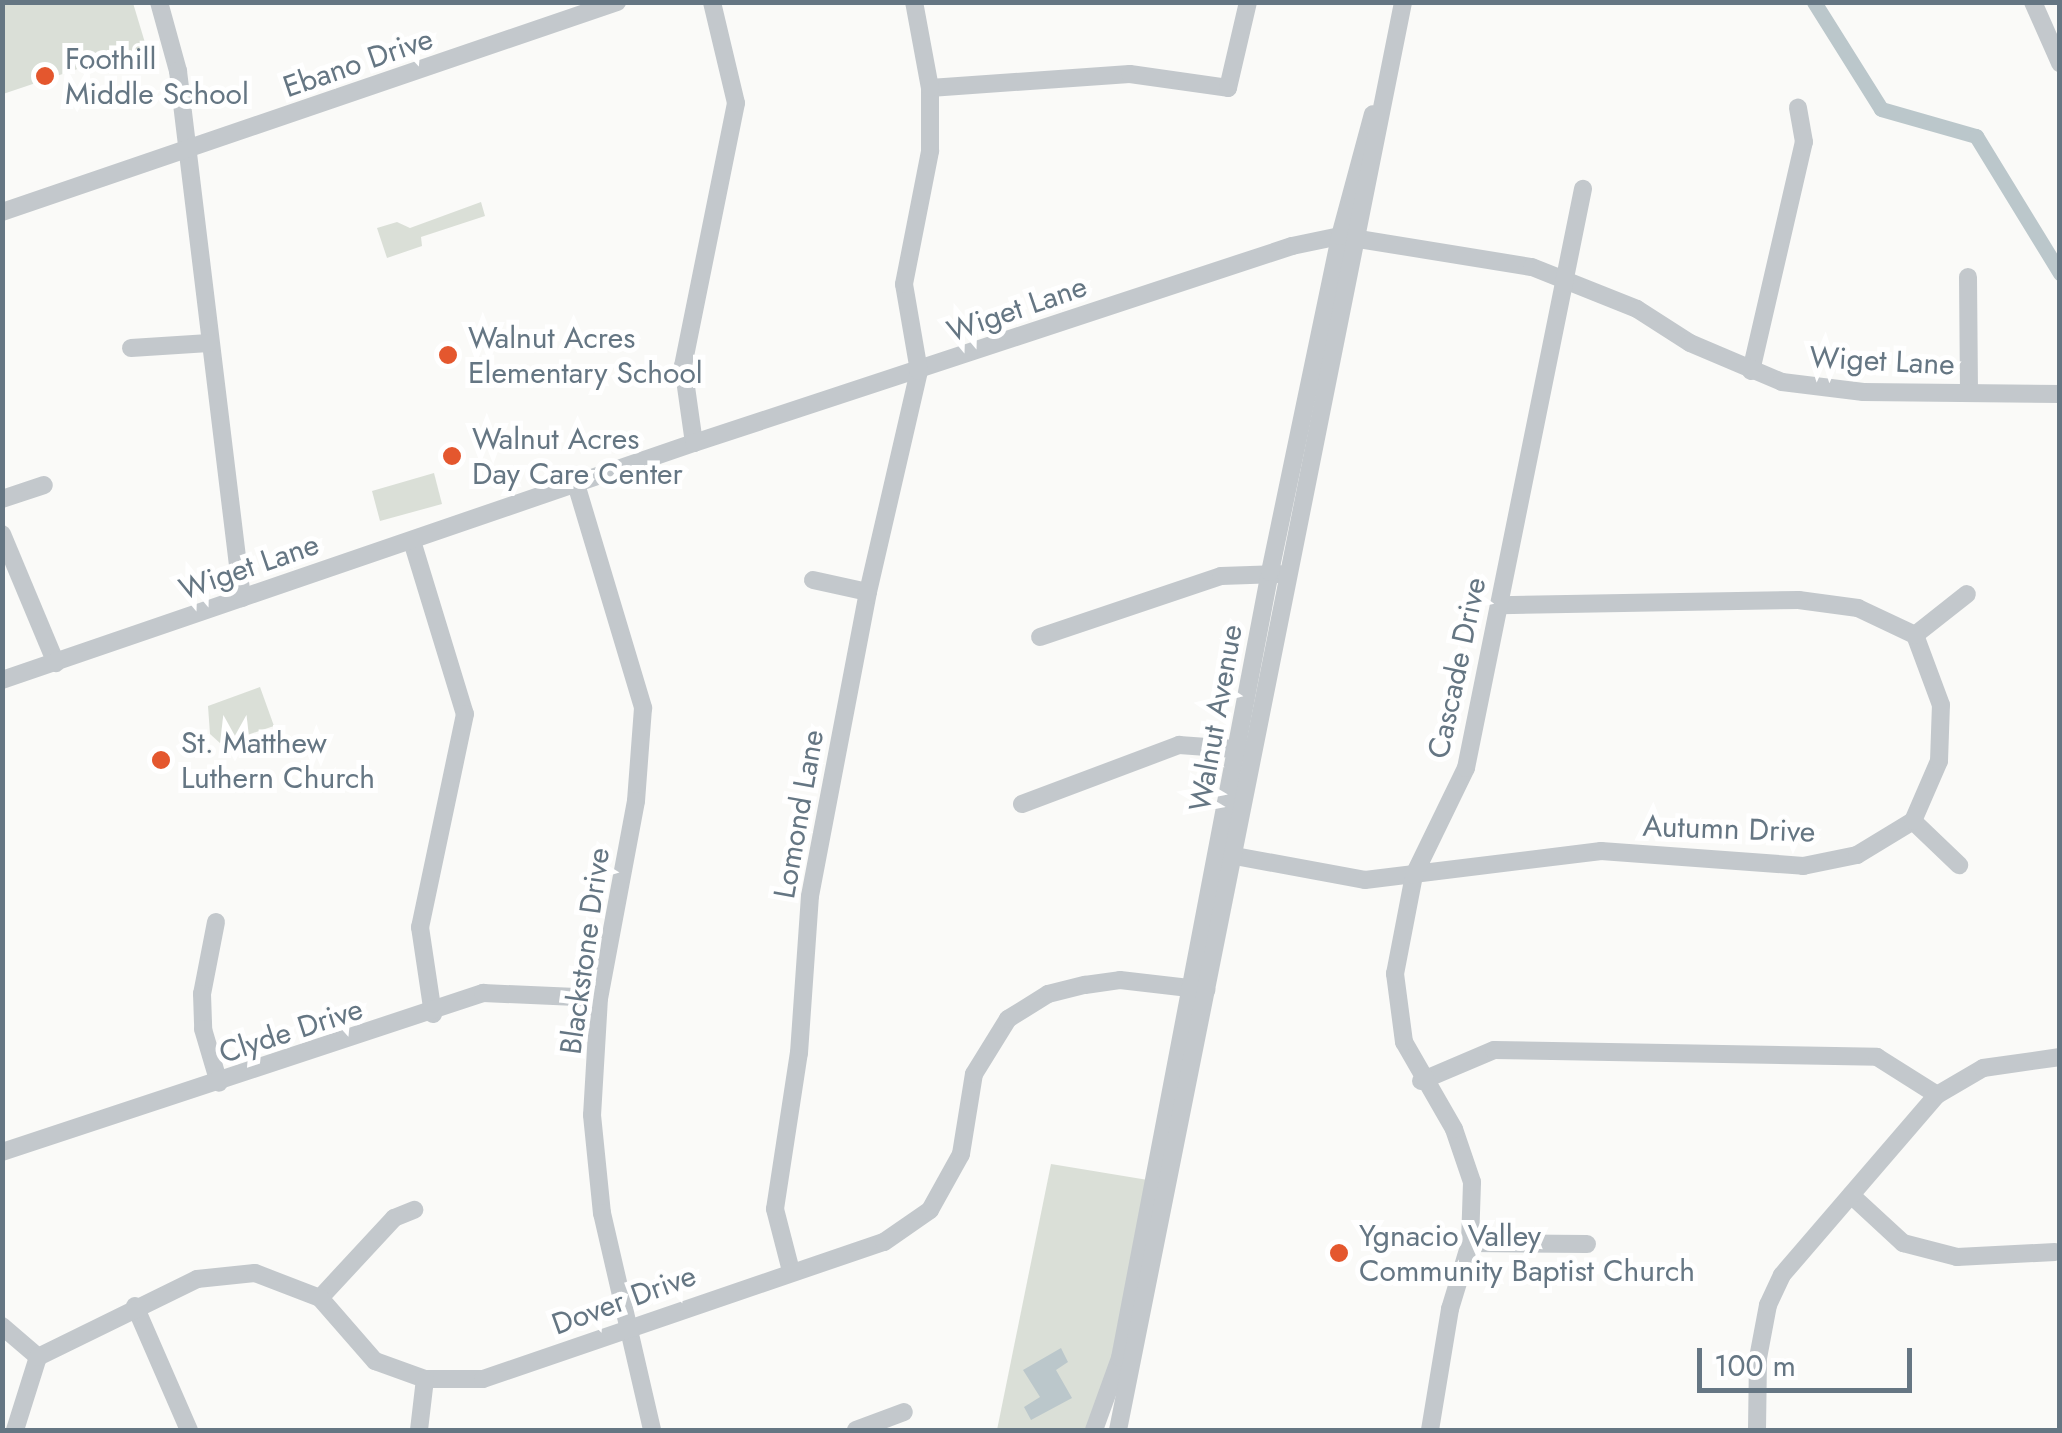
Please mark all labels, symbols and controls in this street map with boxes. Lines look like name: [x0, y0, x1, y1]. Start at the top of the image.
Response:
street label: Ebano Drive: [278, 21, 438, 105]
place label: Foothill Middle School: [65, 41, 249, 112]
marker: Foothill Middle School: [34, 65, 56, 87]
street label: Wiget Lane: [942, 268, 1092, 350]
place label: Walnut Acres Elementary School: [468, 320, 703, 390]
street label: Wiget Lane: [1808, 339, 1956, 383]
marker: Walnut Acres Elementary School: [437, 344, 459, 366]
place label: Walnut Acres Day Care Center: [472, 421, 683, 492]
marker: Walnut Acres Day Care Center: [441, 445, 463, 467]
street label: Wiget Lane: [174, 526, 324, 608]
street label: Cascade Drive: [1420, 574, 1494, 762]
street label: Walnut Avenue: [1182, 622, 1250, 814]
place label: St. Matthew Luthern Church: [181, 725, 375, 796]
street label: Lomond Lane: [766, 727, 832, 901]
marker: St. Matthew Luthern Church: [150, 749, 172, 771]
street label: Autumn Drive: [1642, 808, 1816, 850]
street label: Blackstone Drive: [553, 845, 617, 1057]
street label: Clyde Drive: [215, 991, 367, 1071]
place label: Ygnacio Valley Community Baptist Church: [1359, 1218, 1695, 1288]
marker: Ygnacio Valley Community Baptist Church: [1328, 1242, 1350, 1264]
street label: Dover Drive: [547, 1257, 701, 1343]
scale bar: [1702, 1328, 1917, 1390]
text: 100 m: [1714, 1344, 1796, 1387]

